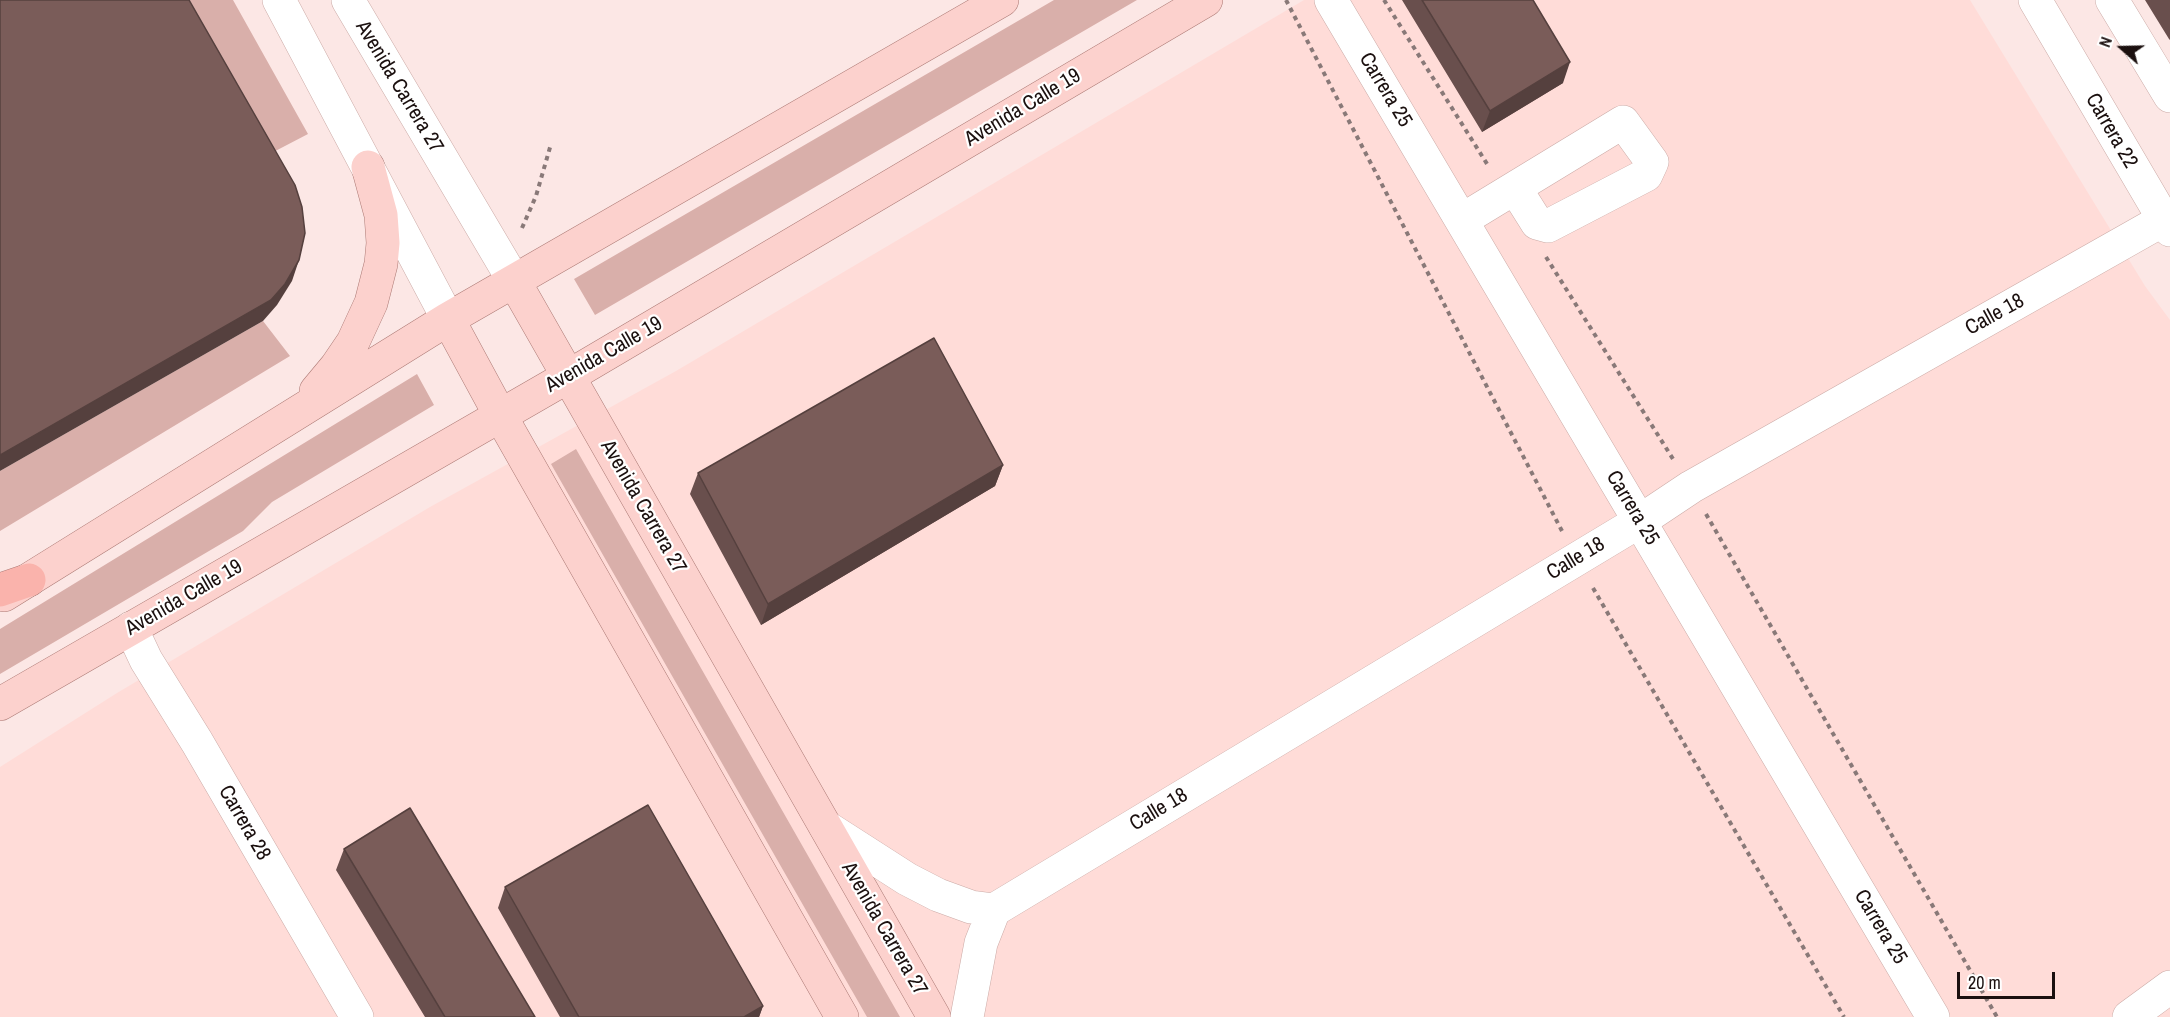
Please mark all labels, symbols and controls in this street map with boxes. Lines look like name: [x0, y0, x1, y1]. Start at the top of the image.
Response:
street label: Avenida Carrera 27: [350, 16, 448, 158]
north arrow: [2092, 18, 2152, 78]
text: N: [2093, 34, 2117, 50]
street label: Carrera 25: [1353, 48, 1417, 132]
street label: Avenida Calle 19: [960, 64, 1086, 152]
street label: Carrera 22: [2080, 89, 2142, 173]
street label: Calle 18: [1961, 289, 2029, 341]
street label: Avenida Calle 19: [541, 311, 667, 399]
street label: Avenida Carrera 27: [595, 436, 691, 578]
street label: Carrera 25: [1600, 466, 1664, 550]
street label: Calle 18: [1542, 532, 1610, 586]
street label: Avenida Calle 19: [121, 554, 247, 642]
street label: Carrera 28: [213, 781, 275, 865]
street label: Calle 18: [1125, 783, 1193, 837]
street label: Avenida Carrera 27: [836, 858, 932, 1000]
street label: Carrera 25: [1848, 885, 1912, 969]
scale bar: [1960, 960, 2058, 998]
text: 20 m: [1968, 970, 2001, 995]

